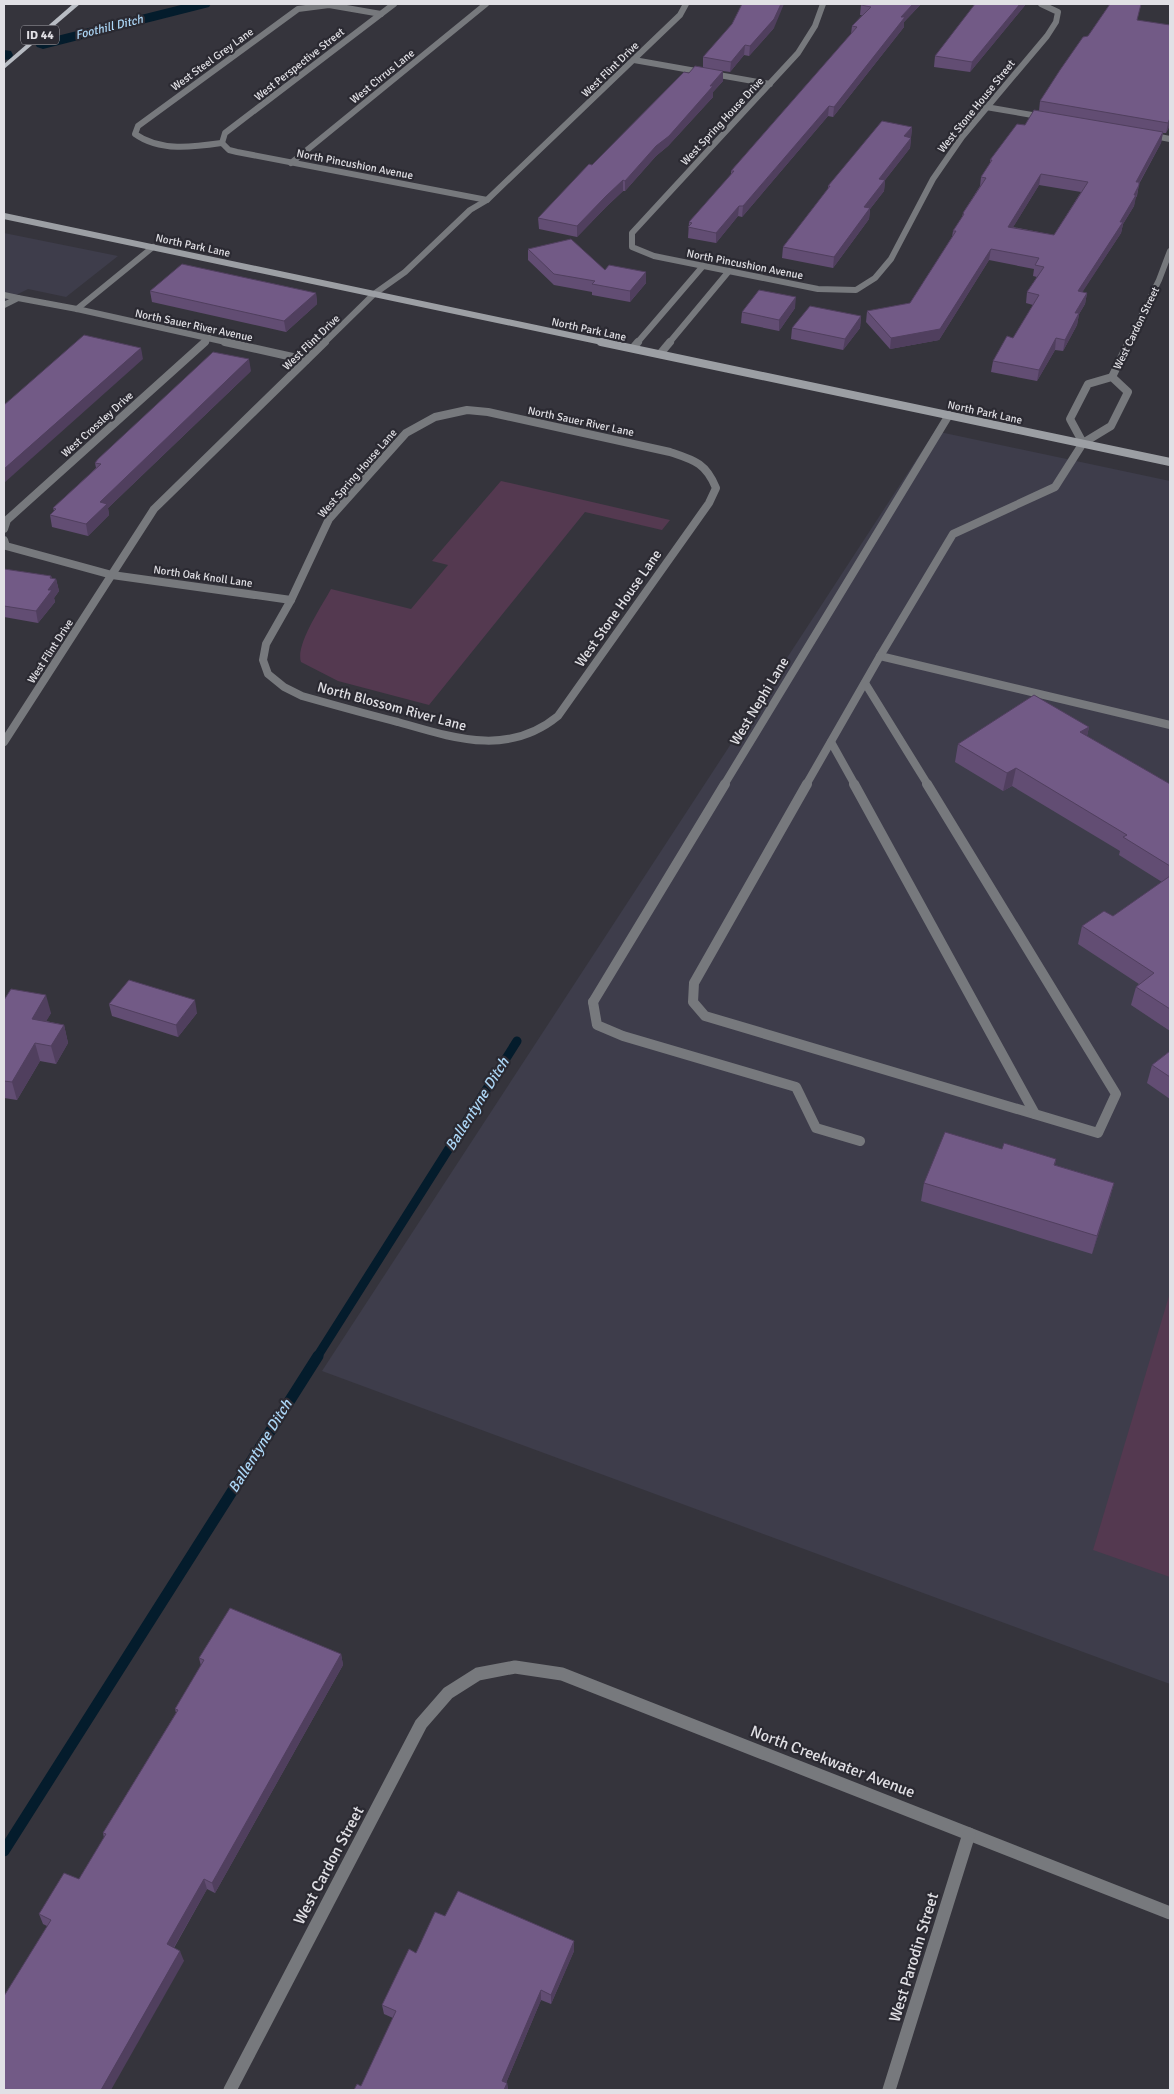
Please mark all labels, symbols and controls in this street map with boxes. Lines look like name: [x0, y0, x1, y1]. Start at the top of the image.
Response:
water label: Foothill Ditch: [74, 12, 145, 43]
street label: West Steel Grey Lane: [169, 25, 256, 94]
street label: West Perspective Street: [252, 25, 347, 104]
road number: ID 44: [21, 26, 59, 44]
street label: West Flint Drive: [579, 39, 642, 100]
street label: West Cirrus Lane: [347, 46, 417, 106]
street label: West Stone House Street: [935, 57, 1018, 155]
street label: West Spring House Drive: [678, 75, 766, 168]
street label: North Pincushion Avenue: [296, 147, 414, 182]
street label: North Park Lane: [154, 231, 231, 260]
street label: North Pincushion Avenue: [686, 247, 804, 282]
street label: West Cardon Street: [1111, 285, 1162, 372]
street label: North Sauer River Avenue: [134, 307, 254, 344]
street label: West Flint Drive: [280, 312, 343, 373]
street label: North Park Lane: [550, 315, 627, 344]
street label: West Crossley Drive: [59, 389, 136, 460]
street label: North Park Lane: [946, 398, 1023, 427]
street label: North Sauer River Lane: [527, 404, 635, 439]
street label: West Spring House Lane: [315, 426, 400, 520]
street label: West Stone House Lane: [571, 546, 665, 670]
street label: North Oak Knoll Lane: [152, 563, 253, 590]
street label: West Flint Drive: [25, 617, 76, 686]
street label: West Nephi Lane: [726, 654, 792, 748]
street label: North Blossom River Lane: [315, 678, 468, 735]
water label: Ballentyne Ditch: [441, 1053, 513, 1154]
water label: Ballentyne Ditch: [224, 1395, 296, 1496]
street label: North Creekwater Avenue: [747, 1721, 918, 1803]
street label: West Cardon Street: [289, 1802, 369, 1928]
street label: West Parodin Street: [885, 1890, 943, 2025]

